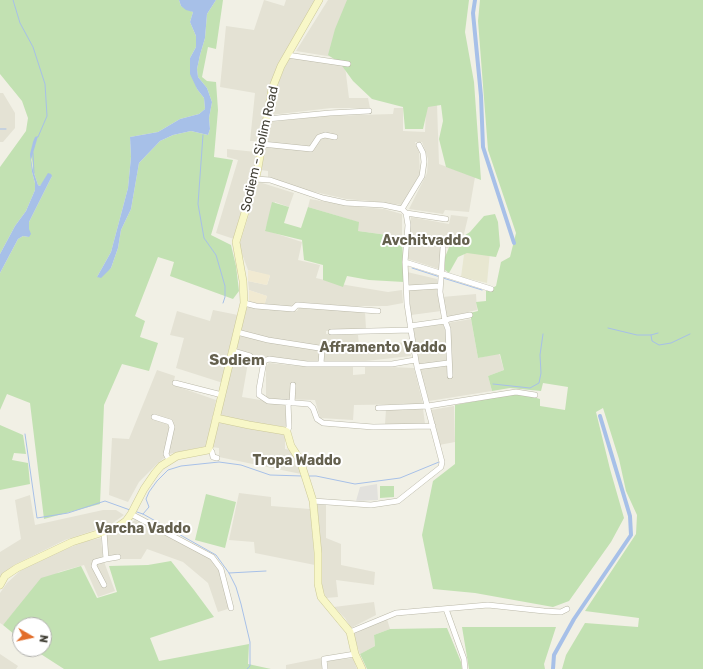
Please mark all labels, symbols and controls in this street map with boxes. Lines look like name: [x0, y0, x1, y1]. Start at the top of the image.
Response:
street label: Sodiem - Siolim Road: [238, 85, 282, 213]
district label: Avchitvaddo: [382, 233, 470, 249]
district label: Afframento Vaddo: [320, 340, 446, 356]
district label: Sodiem: [209, 352, 265, 370]
district label: Tropa Waddo: [253, 453, 341, 469]
district label: Varcha Vaddo: [95, 521, 191, 537]
north arrow: [12, 617, 52, 657]
text: N: [36, 634, 50, 644]

